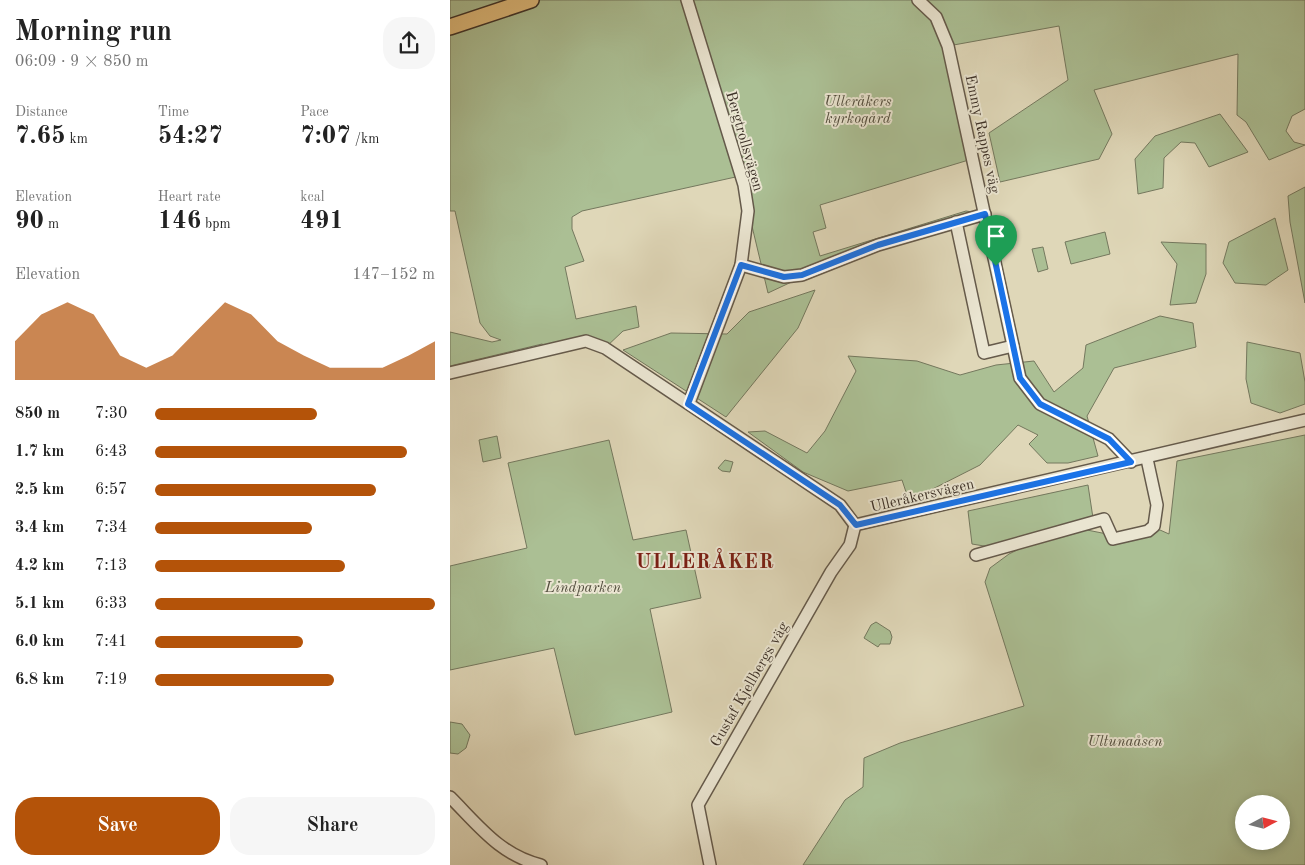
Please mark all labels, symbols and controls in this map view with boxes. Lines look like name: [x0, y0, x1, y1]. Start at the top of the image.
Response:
button: share: [383, 17, 435, 69]
text: Morning run: [15, 19, 172, 47]
text: 06:09 · 9 × 850 m: [15, 54, 148, 70]
street label: Emmy Rappes väg: [962, 74, 1001, 195]
street label: Bergtrollsvägen: [722, 90, 765, 193]
park label: Ulleråkers kyrkogård: [824, 95, 892, 127]
text: Distance: [15, 105, 68, 119]
text: Time: [158, 105, 189, 119]
text: Pace: [300, 105, 329, 119]
text: 7.65: [15, 124, 66, 149]
text: 54:27: [158, 124, 223, 149]
text: 7:07: [300, 124, 351, 149]
text: km: [66, 132, 88, 146]
text: /km: [351, 132, 379, 146]
text: Elevation: [15, 190, 72, 204]
text: Heart rate: [158, 190, 221, 204]
text: kcal: [300, 190, 324, 204]
text: 90: [15, 209, 44, 234]
text: 146: [158, 209, 201, 234]
text: 491: [300, 209, 344, 234]
pin: [975, 215, 1017, 266]
text: m: [44, 217, 59, 231]
text: bpm: [201, 217, 231, 231]
icon: arrive: [982, 222, 1010, 250]
text: Elevation: [15, 267, 80, 283]
text: 147–152 m: [352, 267, 435, 283]
text: 850 m: [15, 406, 60, 422]
text: 7:30: [95, 406, 127, 422]
text: 1.7 km: [15, 444, 64, 460]
text: 6:43: [95, 444, 127, 460]
street label: Ulleråkersvägen: [869, 477, 976, 516]
text: 2.5 km: [15, 482, 64, 498]
text: 6:57: [95, 482, 127, 498]
text: 3.4 km: [15, 520, 64, 536]
text: 7:34: [95, 520, 127, 536]
district label: ULLERÅKER: [636, 548, 774, 573]
text: 4.2 km: [15, 558, 64, 574]
text: 7:13: [95, 558, 127, 574]
park label: Lindparken: [544, 581, 622, 596]
text: 5.1 km: [15, 596, 64, 612]
text: 6:33: [95, 596, 127, 612]
street label: Gustaf Kjellbergs väg: [708, 620, 792, 750]
text: 6.0 km: [15, 634, 64, 650]
text: 7:41: [95, 634, 127, 650]
text: 6.8 km: [15, 672, 64, 688]
text: 7:19: [95, 672, 127, 688]
park label: Ultunaåsen: [1087, 735, 1163, 750]
north arrow: [1235, 795, 1290, 850]
map controls: [1235, 795, 1290, 850]
button: Save: [15, 797, 220, 855]
button: Share: [230, 797, 435, 855]

